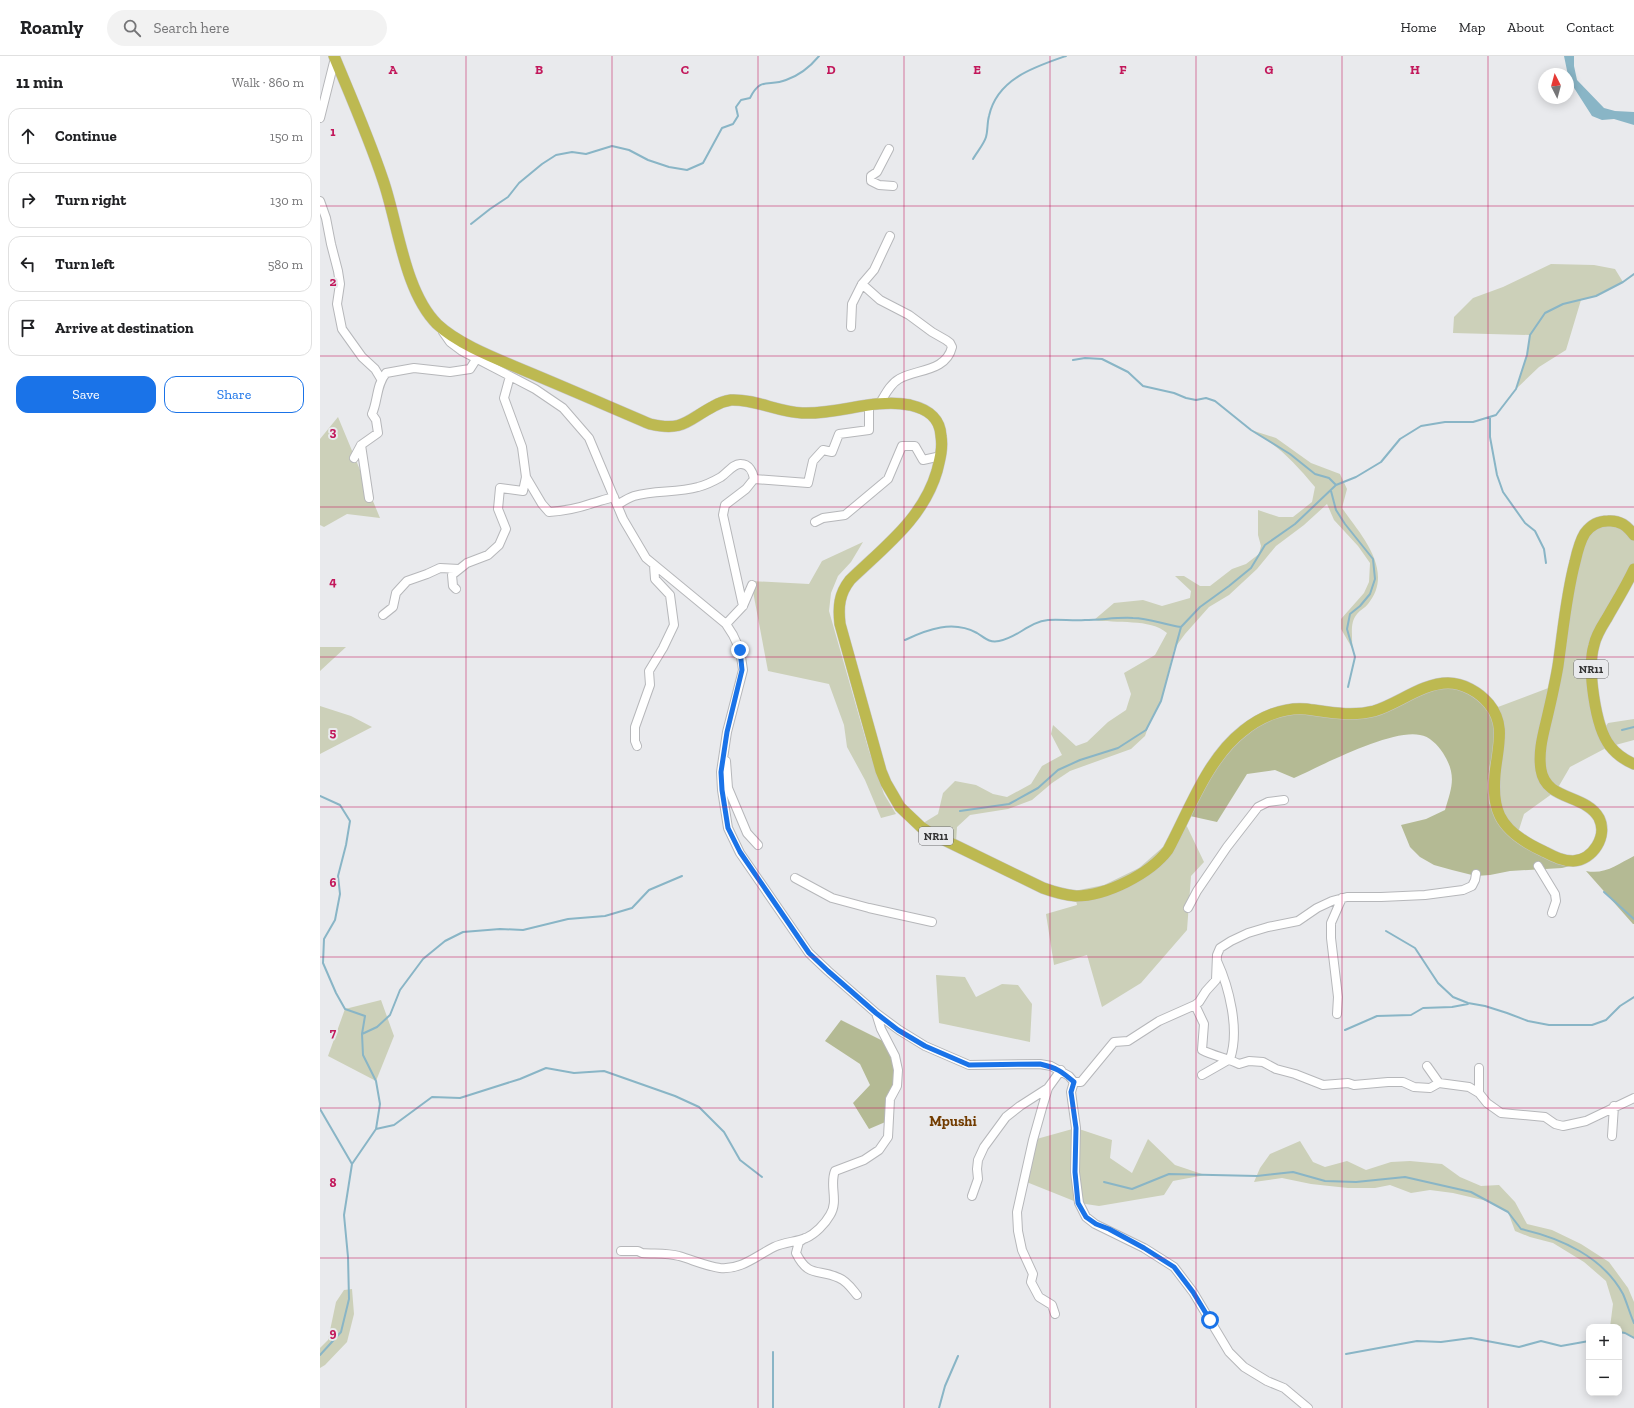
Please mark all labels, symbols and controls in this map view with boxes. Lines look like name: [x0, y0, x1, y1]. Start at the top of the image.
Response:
search box: [107, 10, 387, 46]
text: Roamly: [20, 16, 83, 39]
icon: search: [121, 17, 143, 39]
text: Search here: [153, 19, 229, 37]
text: Home: [1401, 19, 1437, 36]
text: Map: [1459, 19, 1485, 36]
text: About: [1507, 19, 1544, 36]
text: Contact: [1566, 19, 1614, 36]
text: A: [389, 62, 398, 77]
text: B: [535, 62, 543, 77]
text: C: [681, 62, 689, 77]
text: D: [826, 62, 836, 77]
text: E: [973, 62, 981, 77]
text: F: [1119, 62, 1127, 77]
text: G: [1265, 62, 1274, 77]
text: H: [1410, 62, 1420, 77]
north arrow: [1538, 68, 1574, 104]
text: 11 min: [16, 72, 63, 92]
text: Walk · 860 m: [232, 75, 304, 90]
text: 1: [330, 124, 336, 139]
icon: ahead: [17, 125, 39, 147]
text: Continue: [55, 127, 117, 145]
text: 150 m: [270, 129, 303, 144]
icon: right: [17, 189, 39, 211]
text: Turn right: [55, 191, 126, 209]
text: 130 m: [270, 193, 303, 208]
icon: left: [17, 253, 39, 275]
text: Turn left: [55, 255, 115, 273]
text: 580 m: [268, 257, 303, 272]
text: 2: [330, 274, 337, 289]
icon: arrive: [17, 317, 39, 339]
text: Arrive at destination: [55, 319, 194, 337]
button: Save: [16, 376, 156, 413]
button: Share: [164, 376, 304, 413]
text: 3: [330, 424, 337, 439]
text: 4: [329, 574, 337, 589]
route end: [731, 641, 749, 659]
road number: NR11: [1574, 660, 1608, 678]
text: 5: [330, 725, 337, 740]
road number: NR11: [919, 827, 953, 845]
text: 6: [330, 875, 337, 890]
text: 7: [330, 1025, 337, 1040]
district label: Mpushi: [929, 1113, 977, 1130]
text: 8: [329, 1175, 337, 1190]
route start: [1201, 1311, 1219, 1329]
map controls: [1586, 1324, 1622, 1396]
button: +: [1586, 1324, 1622, 1360]
text: 9: [330, 1325, 337, 1340]
button: −: [1586, 1360, 1622, 1396]

